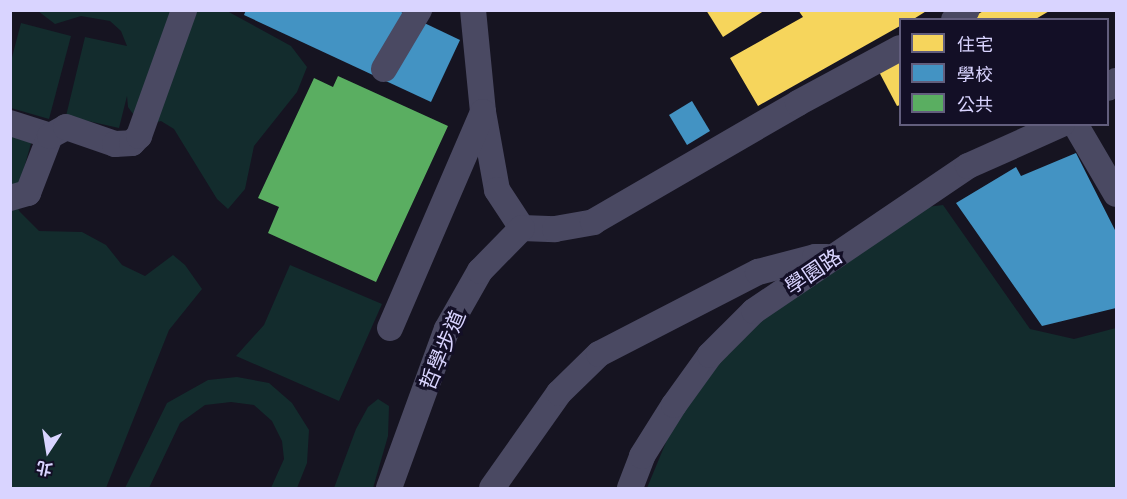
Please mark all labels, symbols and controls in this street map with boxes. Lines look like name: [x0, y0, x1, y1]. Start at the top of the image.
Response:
legend: [899, 18, 1109, 126]
text: 住宅: [957, 33, 993, 55]
text: 學校: [957, 63, 993, 85]
text: 公共: [957, 93, 993, 115]
street label: 學園路: [780, 243, 846, 299]
street label: 哲學步道: [414, 306, 470, 394]
north arrow: [18, 421, 78, 481]
text: 北: [34, 458, 54, 480]

